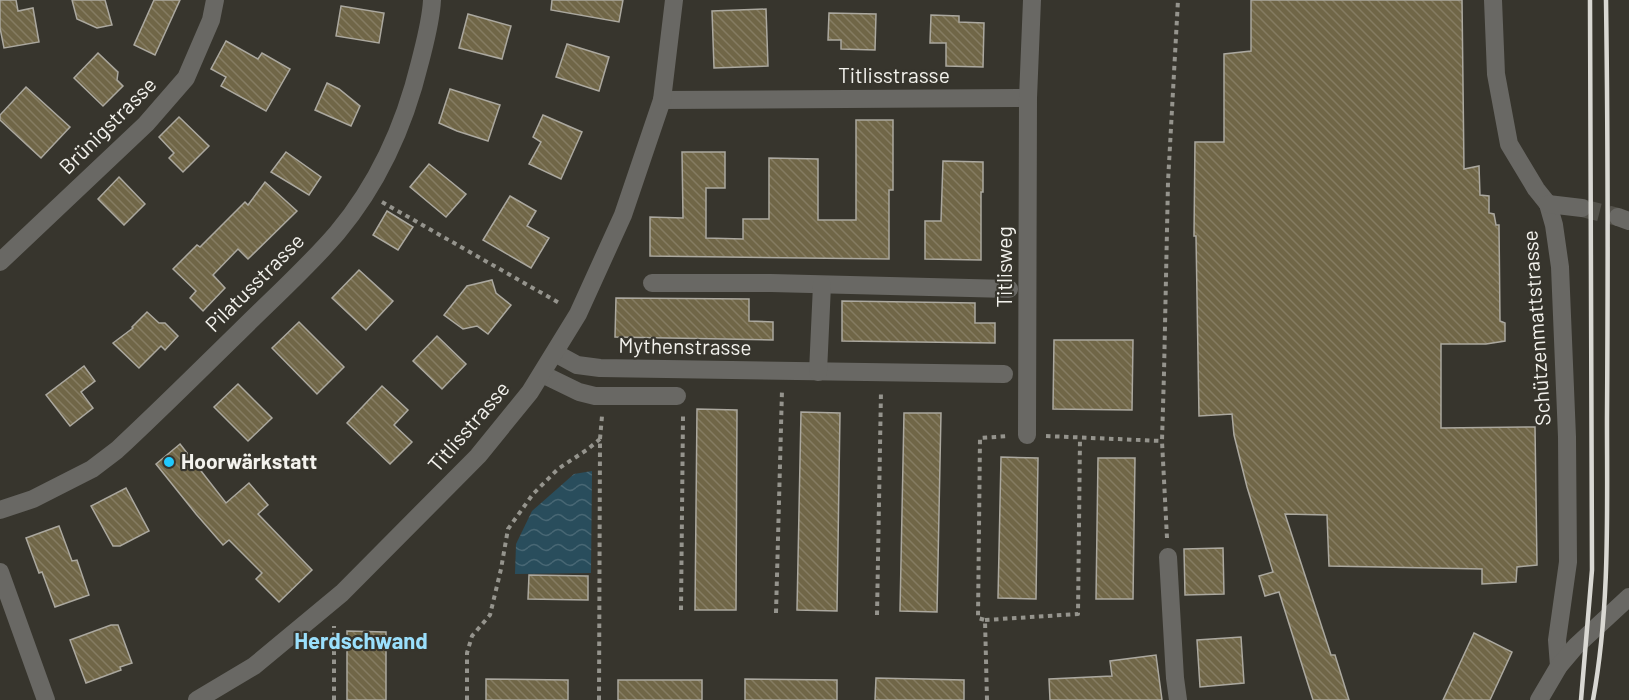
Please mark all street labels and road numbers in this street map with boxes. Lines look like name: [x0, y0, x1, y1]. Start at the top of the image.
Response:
street label: Titlisstrasse: [838, 62, 950, 87]
street label: Brünigstrasse: [53, 71, 161, 179]
street label: Titlisweg: [991, 226, 1016, 308]
street label: Pilatusstrasse: [199, 227, 308, 336]
street label: Schützenmattstrasse: [1516, 230, 1555, 427]
street label: Mythenstrasse: [618, 332, 752, 359]
street label: Titlisstrasse: [422, 376, 514, 476]

